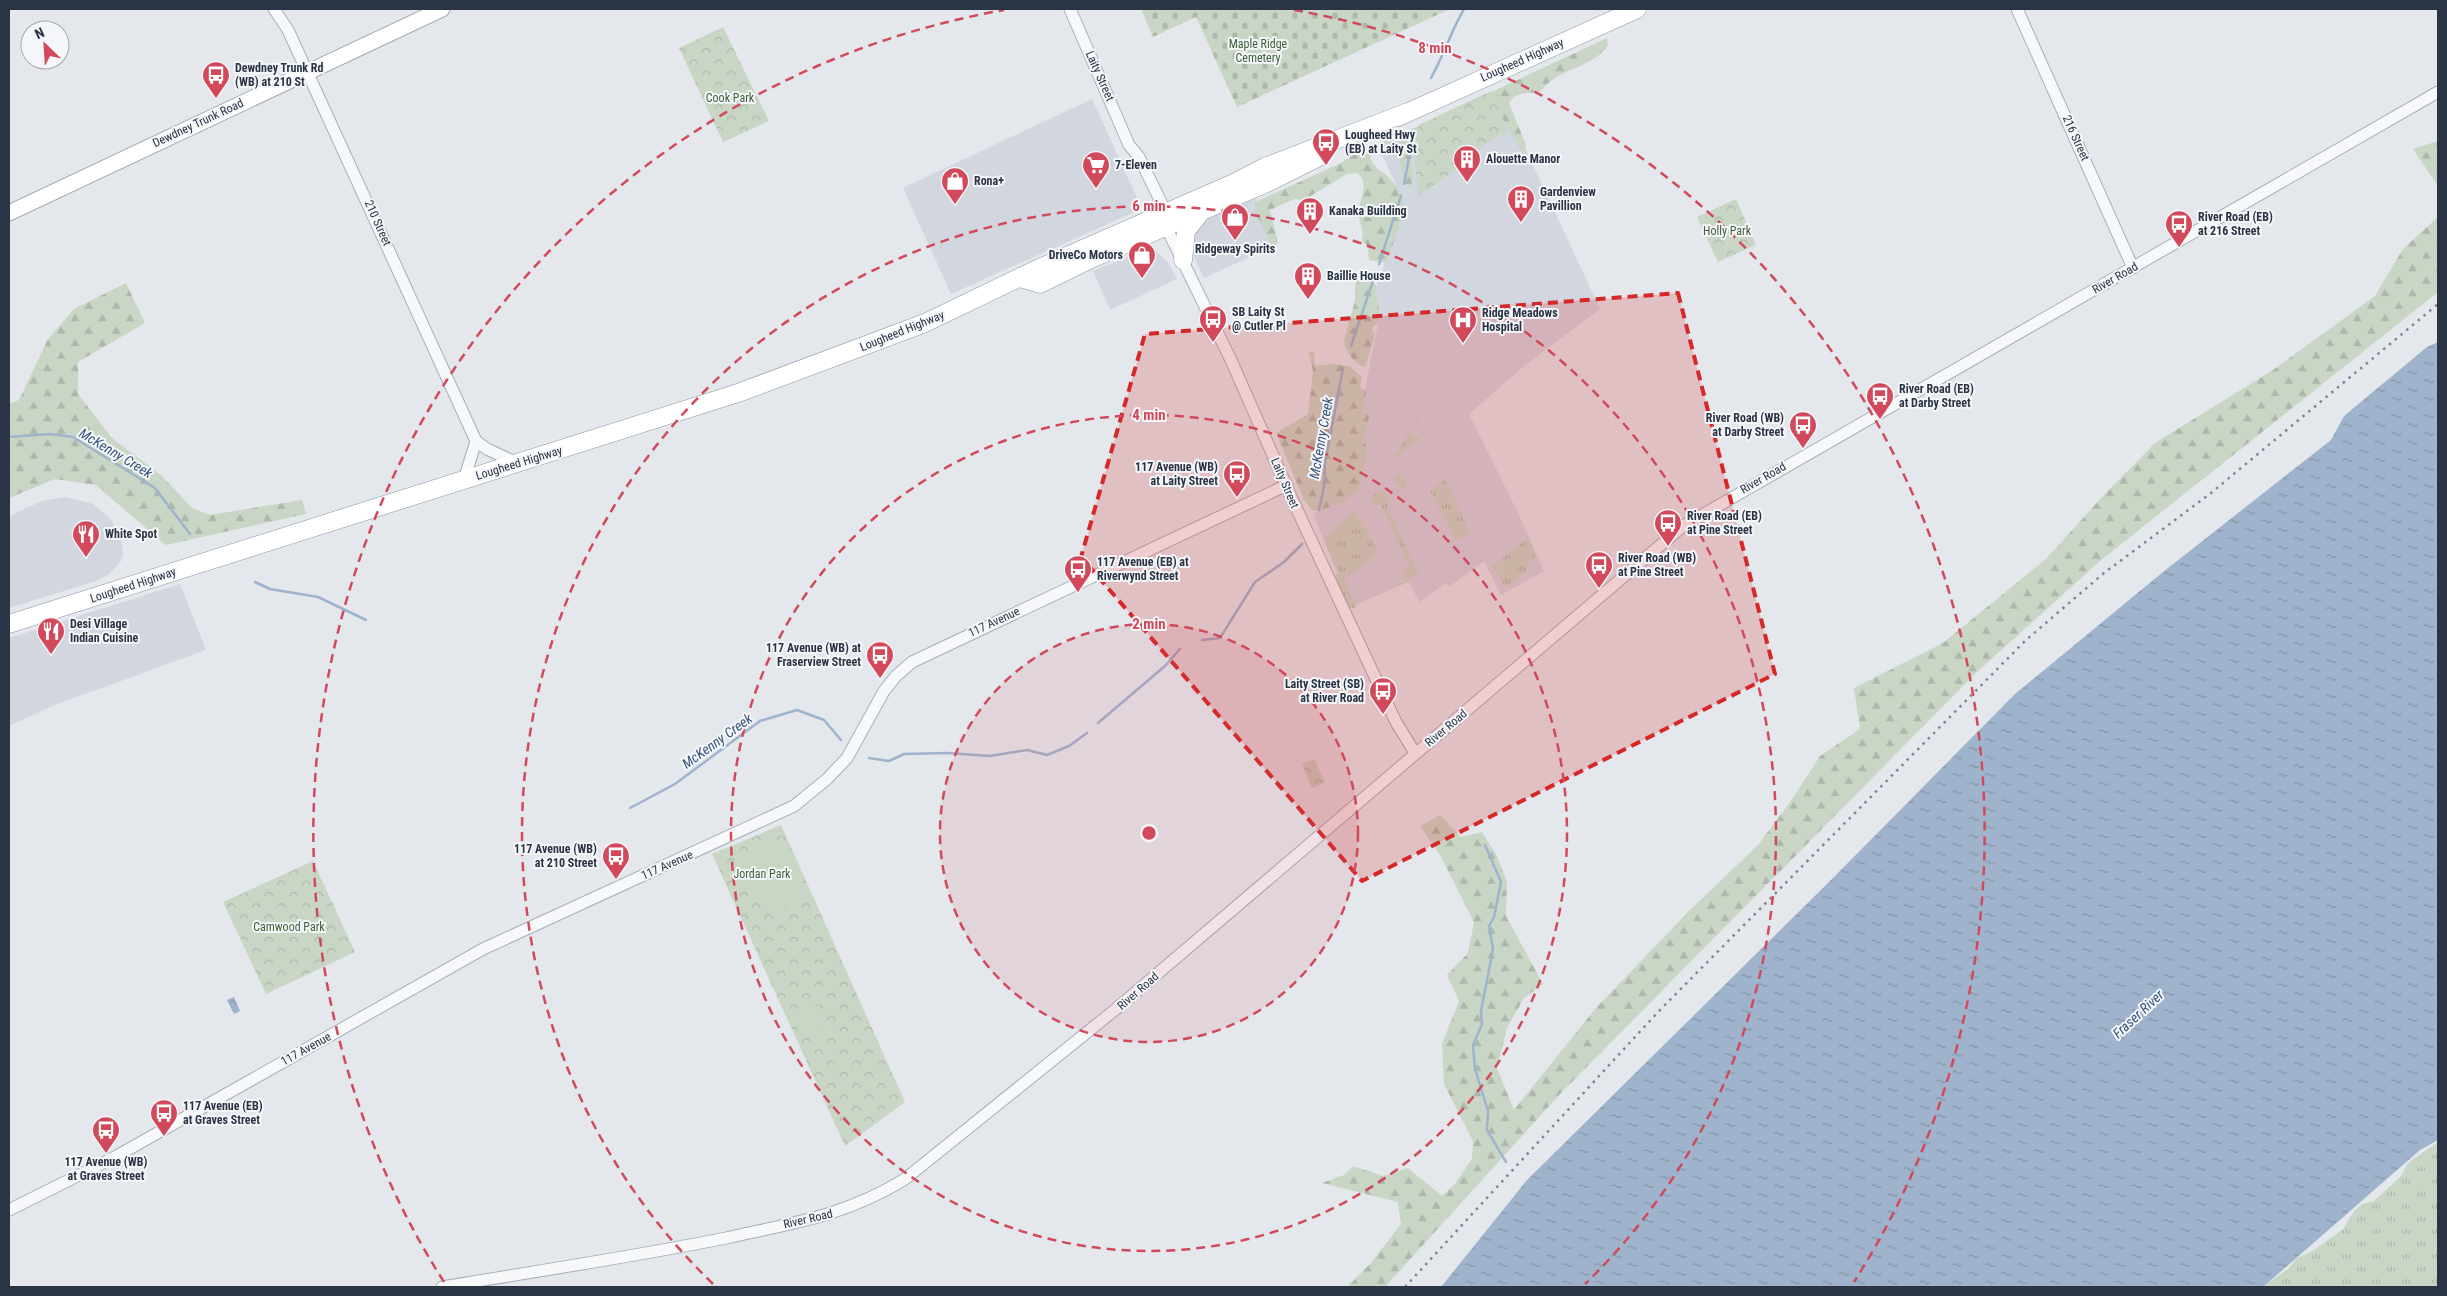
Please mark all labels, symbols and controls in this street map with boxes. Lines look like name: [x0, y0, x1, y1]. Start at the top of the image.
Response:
north arrow: [20, 20, 70, 70]
text: N: [32, 24, 47, 42]
street label: Lougheed Highway: [1478, 35, 1566, 85]
park label: Maple Ridge Cemetery: [1229, 37, 1288, 65]
text: 8 min: [1418, 39, 1452, 57]
street label: Laity Street: [1083, 49, 1117, 104]
bus stop icon: Dewdney Trunk Rd (WB) at 210 St: [201, 60, 231, 99]
place label: Dewdney Trunk Rd (WB) at 210 St: [235, 61, 323, 89]
park label: Cook Park: [706, 91, 755, 105]
street label: Dewdney Trunk Road: [150, 96, 246, 150]
street label: 216 Street: [2060, 113, 2092, 163]
bus stop icon: Lougheed Hwy (EB) at Laity St: [1311, 127, 1341, 166]
place label: Lougheed Hwy (EB) at Laity St: [1345, 128, 1417, 156]
building icon: Alouette Manor: [1452, 144, 1482, 183]
supermarket icon: 7-Eleven: [1081, 150, 1111, 189]
place label: Alouette Manor: [1486, 152, 1560, 166]
place label: 7-Eleven: [1115, 158, 1157, 172]
shop icon: Rona+: [940, 166, 970, 205]
place label: Rona+: [974, 174, 1004, 188]
building icon: Gardenview Pavillion: [1506, 184, 1536, 223]
place label: Gardenview Pavillion: [1540, 185, 1596, 213]
building icon: Kanaka Building: [1295, 196, 1325, 235]
text: 6 min: [1132, 197, 1166, 215]
street label: 210 Street: [362, 198, 394, 248]
shop icon: Ridgeway Spirits: [1220, 202, 1250, 241]
place label: Kanaka Building: [1329, 204, 1407, 218]
bus stop icon: River Road (EB) at 216 Street: [2164, 209, 2194, 248]
place label: River Road (EB) at 216 Street: [2198, 210, 2273, 238]
park label: Holly Park: [1703, 224, 1752, 238]
shop icon: DriveCo Motors: [1127, 240, 1157, 279]
place label: Ridgeway Spirits: [1195, 242, 1276, 256]
place label: DriveCo Motors: [1049, 248, 1124, 262]
street label: River Road: [2090, 259, 2140, 297]
building icon: Baillie House: [1293, 261, 1323, 300]
place label: Baillie House: [1327, 269, 1391, 283]
bus stop icon: SB Laity St @ Cutler Pl: [1198, 304, 1228, 343]
place label: SB Laity St @ Cutler Pl: [1232, 305, 1286, 333]
hospital icon: Ridge Meadows Hospital: [1448, 305, 1478, 344]
place label: Ridge Meadows Hospital: [1482, 306, 1558, 334]
street label: Lougheed Highway: [858, 308, 946, 354]
bus stop icon: River Road (EB) at Darby Street: [1865, 381, 1895, 420]
place label: River Road (EB) at Darby Street: [1899, 382, 1974, 410]
water label: McKenny Creek: [1306, 395, 1336, 480]
text: 4 min: [1132, 406, 1166, 424]
bus stop icon: River Road (WB) at Darby Street: [1788, 410, 1818, 449]
place label: River Road (WB) at Darby Street: [1706, 411, 1784, 439]
water label: McKenny Creek: [76, 425, 156, 482]
street label: Lougheed Highway: [474, 443, 564, 483]
street label: Laity Street: [1268, 456, 1302, 511]
bus stop icon: 117 Avenue (WB) at Laity Street: [1222, 459, 1252, 498]
street label: River Road: [1738, 459, 1788, 497]
place label: 117 Avenue (WB) at Laity Street: [1135, 460, 1218, 488]
bus stop icon: River Road (EB) at Pine Street: [1653, 508, 1683, 547]
place label: River Road (EB) at Pine Street: [1687, 509, 1762, 537]
restaurant icon: White Spot: [71, 519, 101, 558]
place label: White Spot: [105, 527, 157, 541]
bus stop icon: River Road (WB) at Pine Street: [1584, 550, 1614, 589]
place label: River Road (WB) at Pine Street: [1618, 551, 1696, 579]
bus stop icon: 117 Avenue (EB) at Riverwynd Street: [1063, 554, 1093, 593]
place label: 117 Avenue (EB) at Riverwynd Street: [1097, 555, 1189, 583]
street label: Lougheed Highway: [88, 565, 178, 605]
street label: 117 Avenue: [966, 604, 1022, 640]
text: 2 min: [1132, 615, 1166, 633]
restaurant icon: Desi Village Indian Cuisine: [36, 616, 66, 655]
place label: Desi Village Indian Cuisine: [70, 617, 139, 645]
bus stop icon: 117 Avenue (WB) at Fraserview Street: [865, 640, 895, 679]
place label: 117 Avenue (WB) at Fraserview Street: [766, 641, 861, 669]
bus stop icon: Laity Street (SB) at River Road: [1368, 676, 1398, 715]
place label: Laity Street (SB) at River Road: [1285, 677, 1364, 705]
street label: River Road: [1422, 706, 1470, 750]
water label: McKenny Creek: [679, 710, 756, 772]
centre of rings: [1140, 824, 1158, 842]
bus stop icon: 117 Avenue (WB) at 210 Street: [601, 841, 631, 880]
place label: 117 Avenue (WB) at 210 Street: [514, 842, 597, 870]
street label: 117 Avenue: [639, 847, 695, 883]
park label: Jordan Park: [733, 867, 791, 881]
park label: Camwood Park: [253, 920, 325, 934]
street label: River Road: [1114, 969, 1162, 1013]
water label: Fraser River: [2109, 986, 2167, 1041]
street label: 117 Avenue: [279, 1029, 334, 1068]
bus stop icon: 117 Avenue (EB) at Graves Street: [149, 1098, 179, 1137]
place label: 117 Avenue (EB) at Graves Street: [183, 1099, 263, 1127]
bus stop icon: 117 Avenue (WB) at Graves Street: [91, 1115, 121, 1154]
place label: 117 Avenue (WB) at Graves Street: [65, 1155, 148, 1183]
street label: River Road: [782, 1207, 834, 1231]

